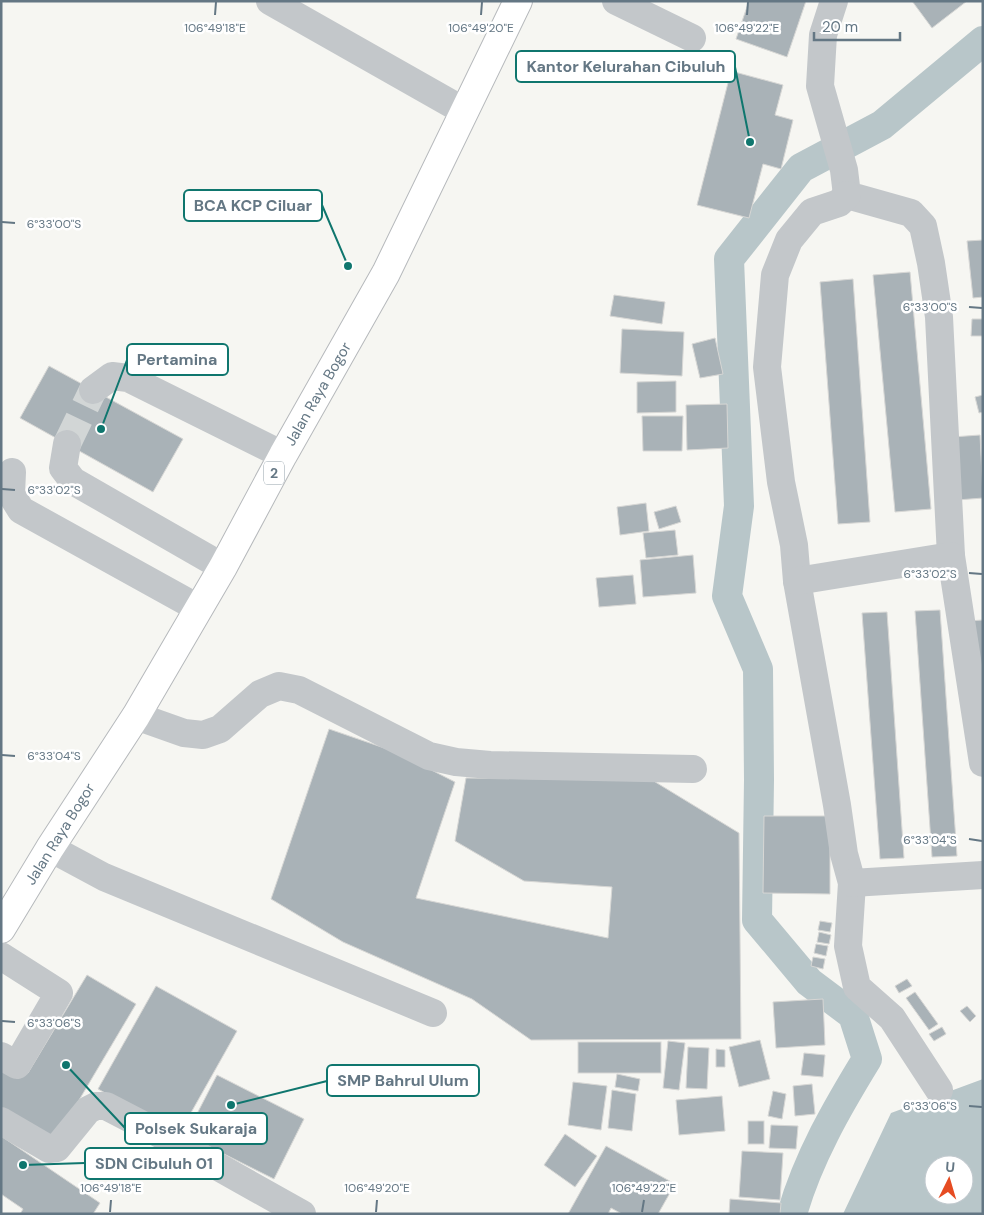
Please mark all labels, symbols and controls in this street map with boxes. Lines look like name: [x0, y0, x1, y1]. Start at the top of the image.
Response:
scale bar: [814, 10, 900, 42]
text: 20 m: [822, 17, 858, 37]
text: 106°49'18"E: [184, 20, 246, 36]
text: 106°49'20"E: [448, 20, 514, 36]
text: 106°49'22"E: [715, 20, 779, 36]
callout: Kantor Kelurahan Cibuluh: [516, 51, 735, 82]
text: Kantor Kelurahan Cibuluh: [527, 56, 725, 77]
callout: BCA KCP Ciluar: [184, 190, 322, 221]
text: BCA KCP Ciluar: [194, 195, 313, 216]
text: 6°33'00"S: [27, 216, 81, 232]
text: 6°33'00"S: [903, 299, 957, 315]
street label: Jalan Raya Bogor: [280, 338, 356, 449]
callout: Pertamina: [127, 344, 228, 375]
text: Pertamina: [137, 349, 217, 370]
road number: 2: [264, 462, 284, 484]
text: 6°33'02"S: [27, 482, 81, 498]
text: 6°33'02"S: [903, 566, 957, 582]
text: 6°33'04"S: [27, 748, 81, 764]
street label: Jalan Raya Bogor: [21, 779, 100, 889]
text: 6°33'04"S: [903, 832, 957, 848]
text: 6°33'06"S: [27, 1015, 81, 1031]
callout: SMP Bahrul Ulum: [327, 1065, 479, 1096]
text: SMP Bahrul Ulum: [337, 1070, 469, 1091]
text: 6°33'06"S: [903, 1098, 957, 1114]
callout: Polsek Sukaraja: [125, 1113, 267, 1144]
text: Polsek Sukaraja: [135, 1118, 257, 1139]
callout: SDN Cibuluh 01: [85, 1148, 223, 1179]
text: SDN Cibuluh 01: [95, 1153, 213, 1174]
north arrow: [924, 1155, 974, 1205]
text: U: [945, 1158, 956, 1176]
text: 106°49'18"E: [80, 1180, 142, 1196]
text: 106°49'20"E: [344, 1180, 410, 1196]
text: 106°49'22"E: [612, 1180, 676, 1196]

